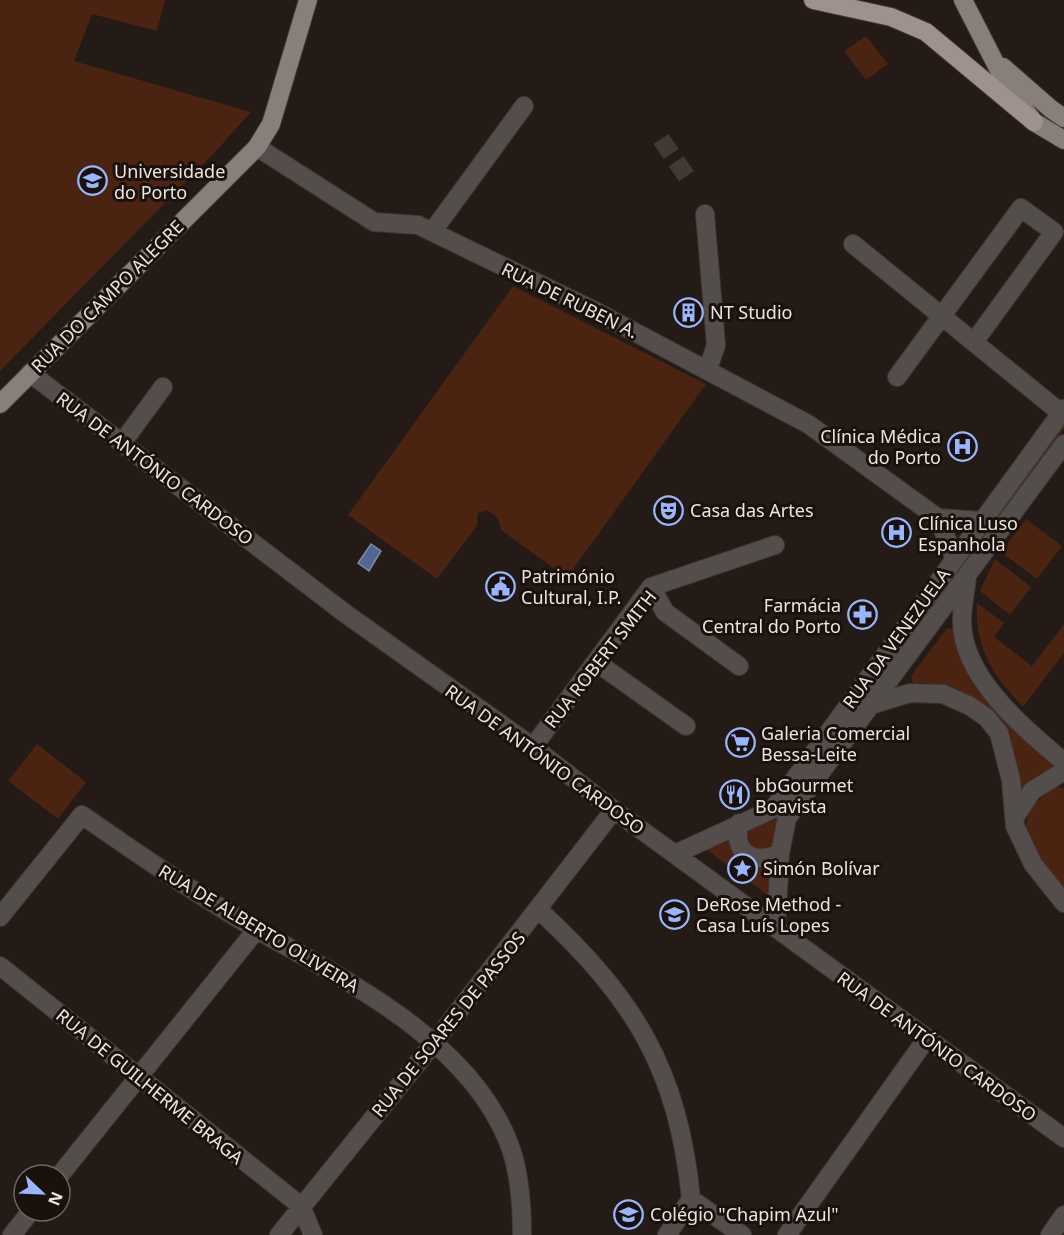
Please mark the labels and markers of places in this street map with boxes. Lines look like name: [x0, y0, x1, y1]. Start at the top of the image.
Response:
place label: Universidade do Porto: [114, 159, 225, 204]
school or university icon: Universidade do Porto: [77, 165, 109, 197]
building icon: NT Studio: [673, 296, 705, 328]
place label: NT Studio: [710, 300, 792, 324]
place label: Clínica Médica do Porto: [820, 424, 941, 469]
hospital icon: Clínica Médica do Porto: [946, 430, 978, 462]
theatre icon: Casa das Artes: [653, 494, 685, 526]
place label: Casa das Artes: [690, 498, 814, 522]
place label: Clínica Luso Espanhola: [918, 511, 1018, 556]
hospital icon: Clínica Luso Espanhola: [881, 517, 913, 549]
place label: Património Cultural, I.P.: [521, 564, 621, 609]
public building icon: Património Cultural, I.P.: [484, 570, 516, 602]
place label: Farmácia Central do Porto: [702, 593, 841, 638]
pharmacy icon: Farmácia Central do Porto: [846, 599, 878, 631]
place label: Galeria Comercial Bessa-Leite: [761, 721, 910, 766]
supermarket icon: Galeria Comercial Bessa-Leite: [724, 727, 756, 759]
place label: bbGourmet Boavista: [755, 773, 854, 818]
restaurant icon: bbGourmet Boavista: [718, 779, 750, 811]
place icon: Simón Bolívar: [726, 852, 758, 884]
place label: Simón Bolívar: [763, 856, 880, 880]
place label: DeRose Method - Casa Luís Lopes: [696, 892, 842, 937]
school or university icon: DeRose Method - Casa Luís Lopes: [659, 898, 691, 930]
school or university icon: Colégio "Chapim Azul": [613, 1198, 645, 1230]
place label: Colégio "Chapim Azul": [650, 1202, 839, 1226]

